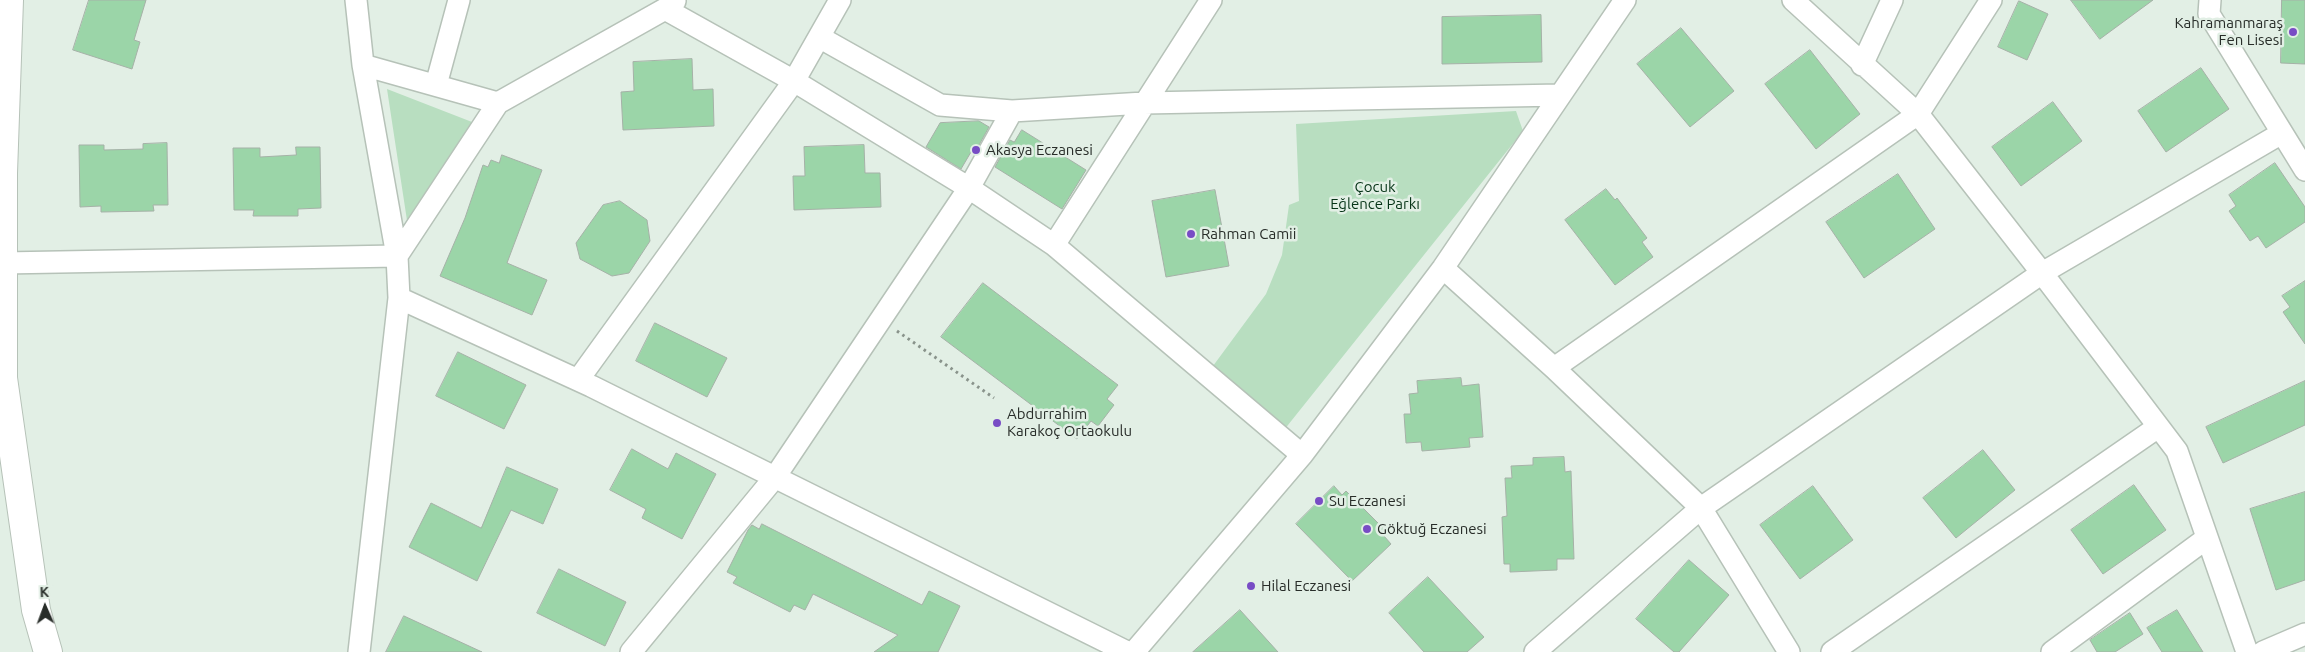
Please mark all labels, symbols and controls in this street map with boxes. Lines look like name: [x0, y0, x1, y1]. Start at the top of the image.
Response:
place label: Kahramanmaraş Fen Lisesi: [2174, 14, 2283, 49]
marker: Kahramanmaraş Fen Lisesi: [2287, 26, 2299, 38]
place label: Akasya Eczanesi: [986, 141, 1093, 159]
marker: Akasya Eczanesi: [970, 144, 982, 156]
park label: Çocuk Eğlence Parkı: [1330, 178, 1420, 213]
place label: Rahman Camii: [1201, 225, 1296, 243]
marker: Rahman Camii: [1185, 228, 1197, 240]
place label: Abdurrahim Karakoç Ortaokulu: [1007, 405, 1132, 440]
marker: Abdurrahim Karakoç Ortaokulu: [991, 417, 1003, 429]
place label: Su Eczanesi: [1329, 492, 1406, 510]
marker: Su Eczanesi: [1313, 495, 1325, 507]
place label: Göktuğ Eczanesi: [1377, 520, 1487, 538]
marker: Göktuğ Eczanesi: [1361, 523, 1373, 535]
place label: Hilal Eczanesi: [1261, 577, 1351, 595]
marker: Hilal Eczanesi: [1245, 580, 1257, 592]
north arrow: [20, 582, 70, 632]
text: K: [40, 584, 49, 600]

